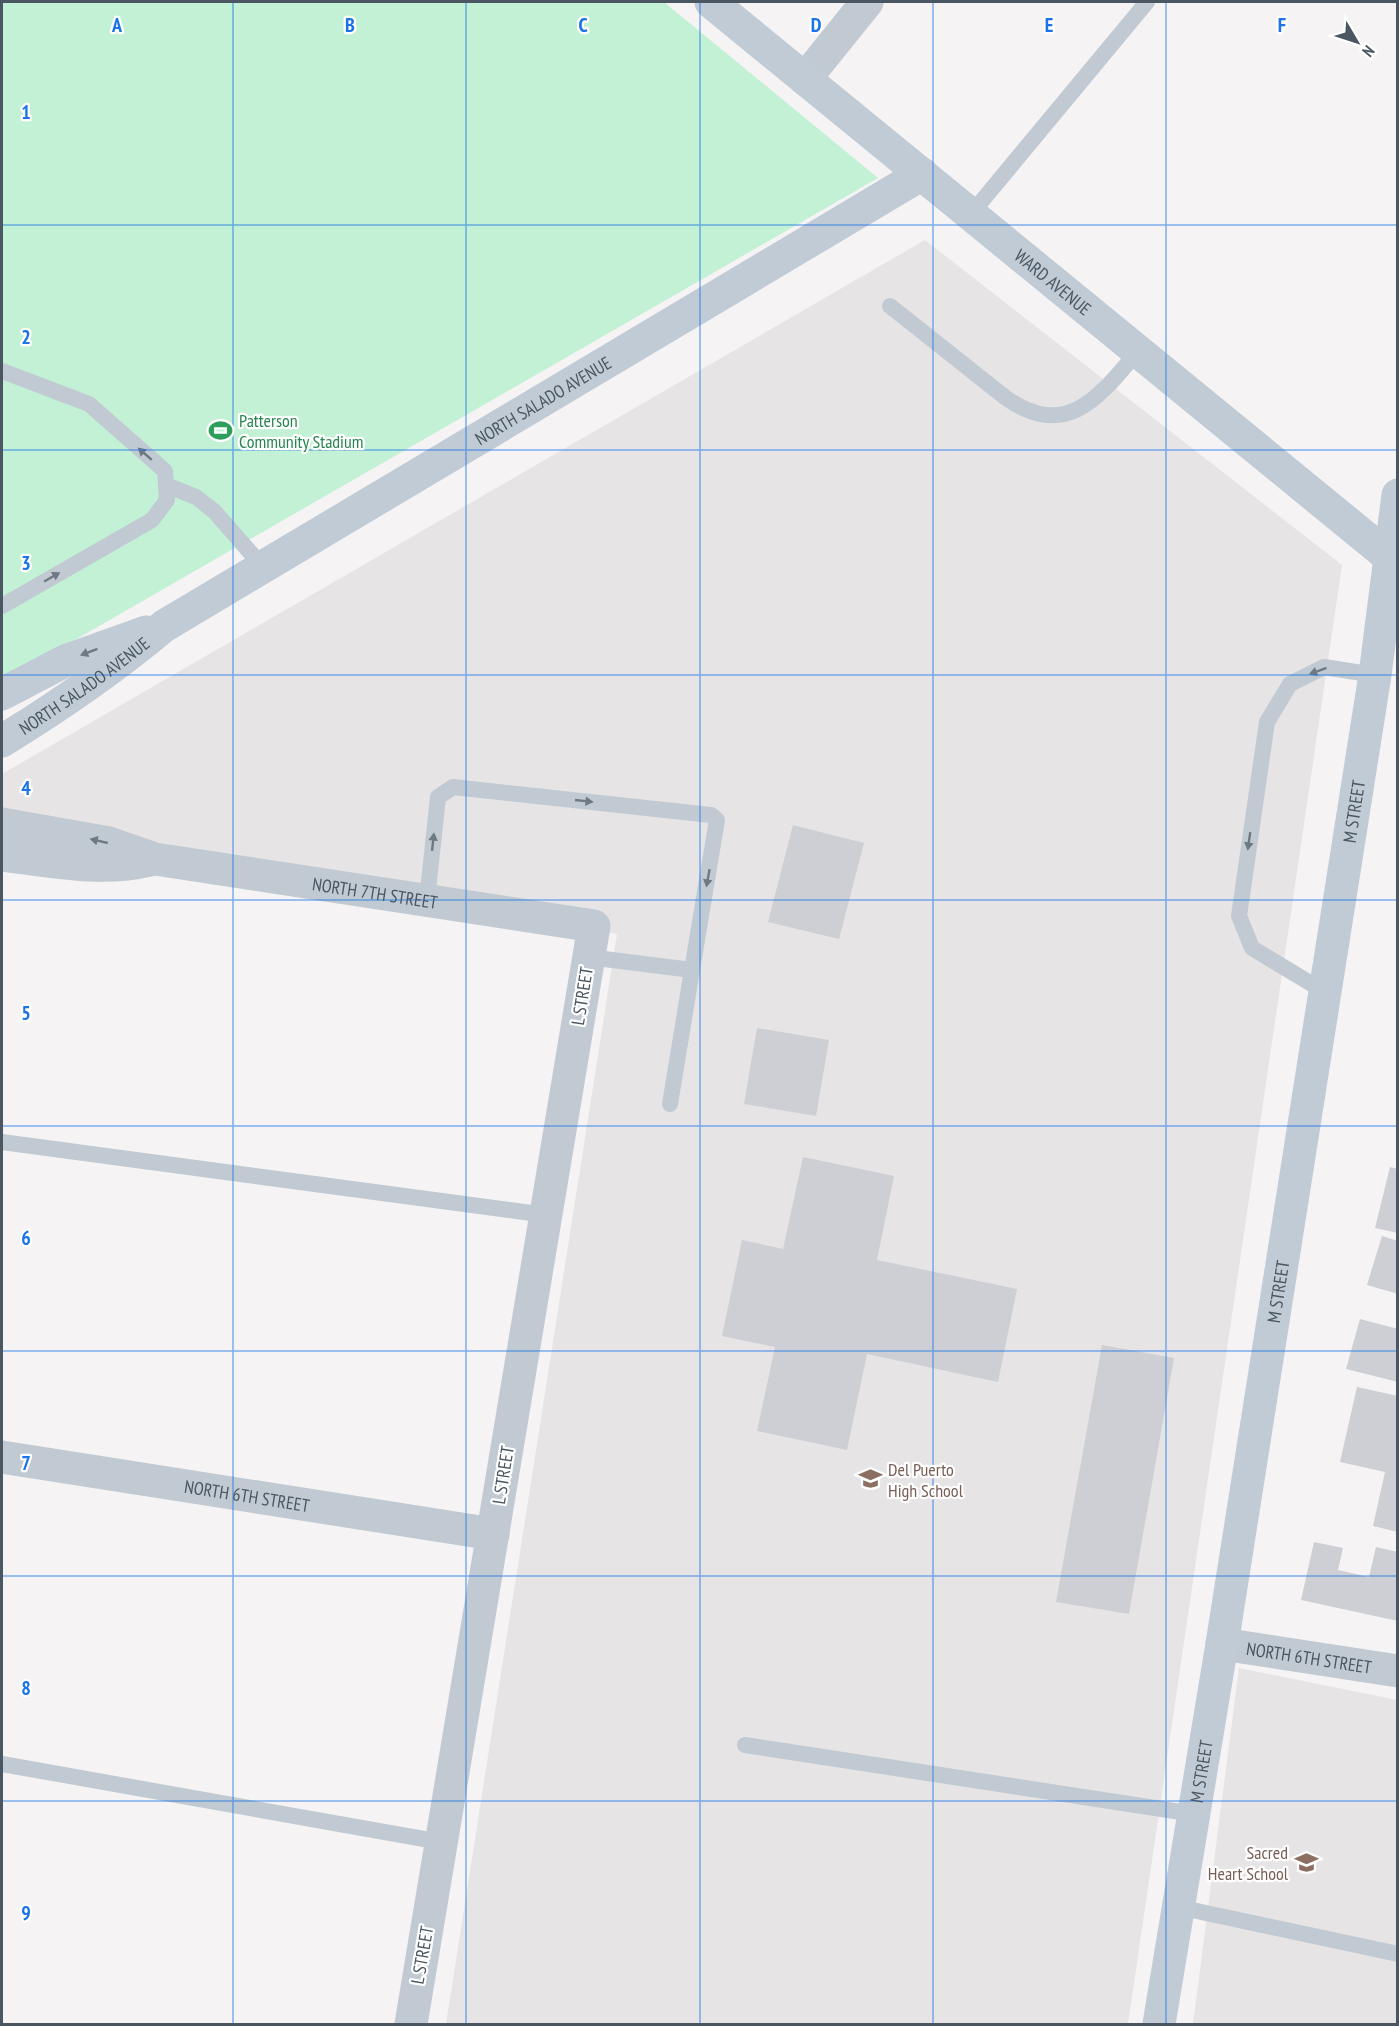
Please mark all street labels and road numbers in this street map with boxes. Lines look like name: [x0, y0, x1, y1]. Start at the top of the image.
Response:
street label: WARD AVENUE: [1010, 244, 1096, 320]
street label: NORTH SALADO AVENUE: [471, 351, 615, 450]
street label: NORTH SALADO AVENUE: [14, 631, 154, 739]
street label: M STREET: [1337, 778, 1370, 845]
street label: NORTH 7TH STREET: [311, 872, 439, 913]
street label: L STREET: [566, 965, 598, 1027]
street label: M STREET: [1261, 1259, 1294, 1325]
street label: L STREET: [487, 1444, 519, 1506]
street label: NORTH 6TH STREET: [183, 1474, 311, 1517]
street label: NORTH 6TH STREET: [1245, 1636, 1373, 1678]
street label: M STREET: [1184, 1738, 1217, 1805]
street label: L STREET: [406, 1924, 438, 1986]

